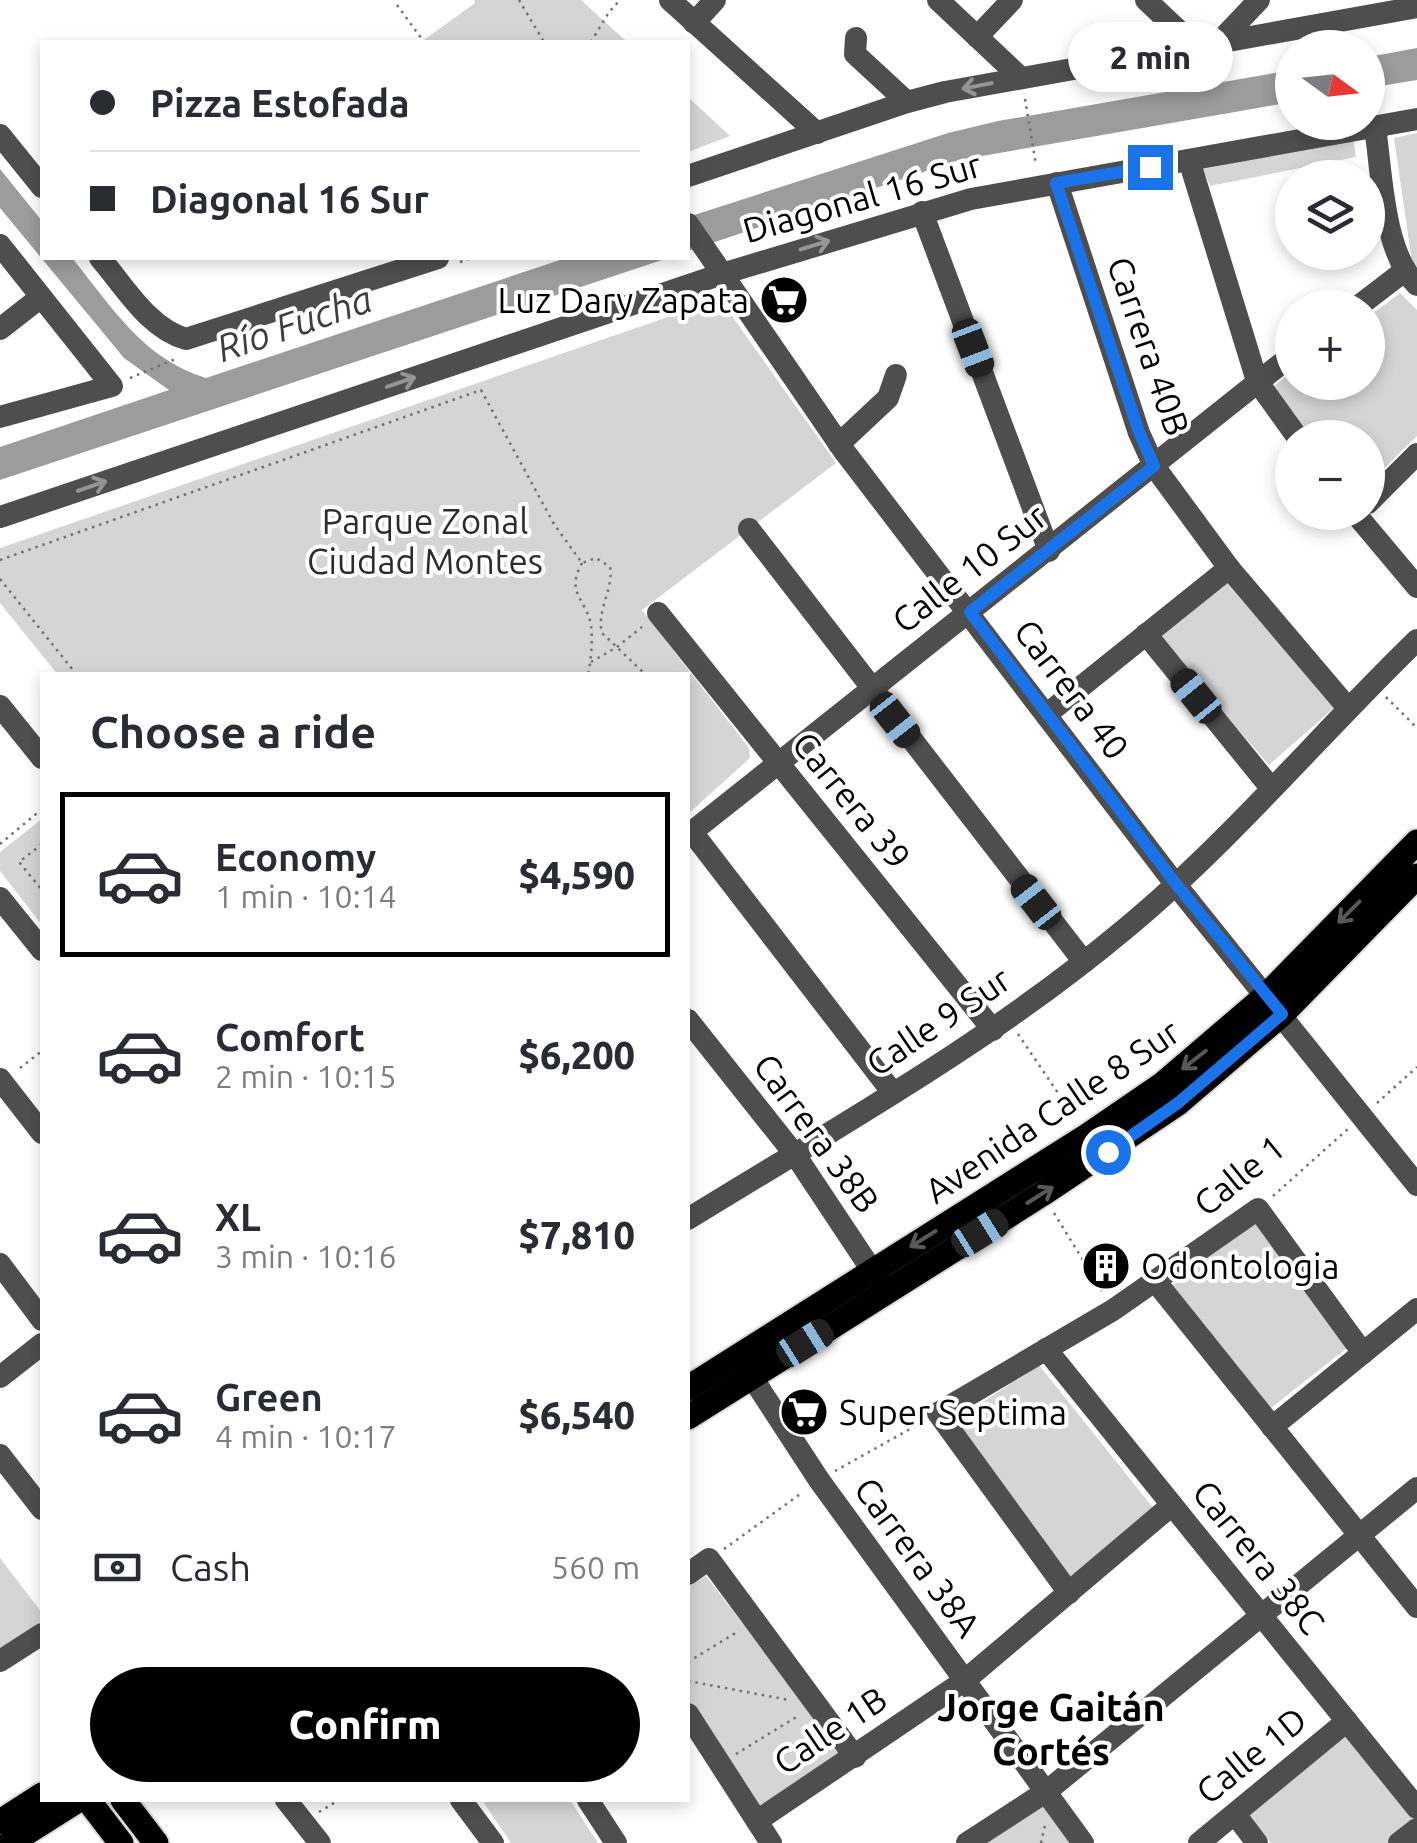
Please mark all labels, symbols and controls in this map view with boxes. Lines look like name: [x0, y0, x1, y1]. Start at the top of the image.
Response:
callout: 2 min: [1068, 22, 1232, 92]
north arrow: [1275, 30, 1385, 140]
map controls: [1275, 30, 1385, 530]
text: 2 min: [1110, 39, 1191, 75]
one-way arrow: [961, 78, 993, 97]
text: Pizza Estofada: [150, 82, 410, 124]
street label: Diagonal 16 Sur: [738, 144, 986, 250]
route end: [1128, 145, 1173, 190]
button: layers: [1275, 160, 1385, 270]
text: Diagonal 16 Sur: [150, 178, 429, 220]
one-way arrow: [799, 235, 831, 253]
street label: Carrera 40B: [1100, 251, 1198, 441]
supermarket icon: Luz Dary Zapata: [758, 274, 810, 326]
water label: Río Fucha: [211, 277, 377, 369]
place label: Luz Dary Zapata: [497, 280, 749, 320]
button: +: [1275, 290, 1385, 400]
car: [948, 315, 998, 381]
one-way arrow: [384, 372, 416, 390]
button: −: [1275, 420, 1385, 530]
one-way arrow: [76, 475, 108, 493]
street label: Calle 10 Sur: [884, 496, 1054, 640]
park label: Parque Zonal Ciudad Montes: [307, 501, 543, 581]
street label: Carrera 40: [1007, 611, 1137, 767]
car: [1165, 663, 1227, 729]
car: [865, 687, 925, 753]
text: Choose a ride: [90, 706, 376, 757]
street label: Carrera 39: [785, 724, 919, 876]
icon: car: [95, 830, 185, 920]
text: Economy: [215, 836, 376, 878]
text: $4,590: [518, 854, 635, 896]
car: [1006, 869, 1066, 935]
text: 1 min · 10:14: [215, 878, 397, 914]
one-way arrow: [1337, 899, 1361, 923]
street label: Calle 9 Sur: [859, 958, 1017, 1084]
icon: car: [95, 1010, 185, 1100]
street label: Avenida Calle 8 Sur: [917, 1011, 1187, 1211]
text: Comfort: [215, 1016, 365, 1058]
text: $6,200: [518, 1034, 635, 1076]
street label: Carrera 38B: [746, 1046, 888, 1220]
one-way arrow: [1181, 1049, 1207, 1071]
text: 2 min · 10:15: [215, 1058, 397, 1094]
street label: Calle 1: [1186, 1126, 1292, 1224]
route start: [1086, 1130, 1131, 1175]
one-way arrow: [1026, 1184, 1054, 1205]
icon: car: [95, 1190, 185, 1280]
text: XL: [215, 1196, 261, 1238]
car: [947, 1204, 1013, 1262]
text: $7,810: [518, 1214, 635, 1256]
one-way arrow: [909, 1229, 938, 1250]
text: 3 min · 10:16: [215, 1238, 397, 1274]
building icon: Odontologia: [1080, 1240, 1132, 1292]
place label: Odontologia: [1141, 1246, 1340, 1286]
car: [772, 1314, 838, 1372]
icon: car: [95, 1370, 185, 1460]
text: Green: [215, 1376, 323, 1418]
supermarket icon: Super Septima: [778, 1386, 830, 1438]
place label: Super Septima: [839, 1392, 1067, 1432]
text: $6,540: [518, 1394, 635, 1436]
text: 4 min · 10:17: [215, 1418, 397, 1454]
street label: Carrera 38A: [847, 1470, 989, 1645]
street label: Carrera 38C: [1185, 1472, 1333, 1642]
icon: cash: [90, 1540, 145, 1595]
text: Cash: [170, 1546, 251, 1588]
text: 560 m: [551, 1549, 640, 1585]
button: Confirm: [90, 1667, 640, 1782]
street label: Calle 1B: [766, 1678, 894, 1782]
district label: Jorge Gaitán Cortés: [937, 1686, 1165, 1772]
street label: Calle 1D: [1188, 1699, 1314, 1811]

